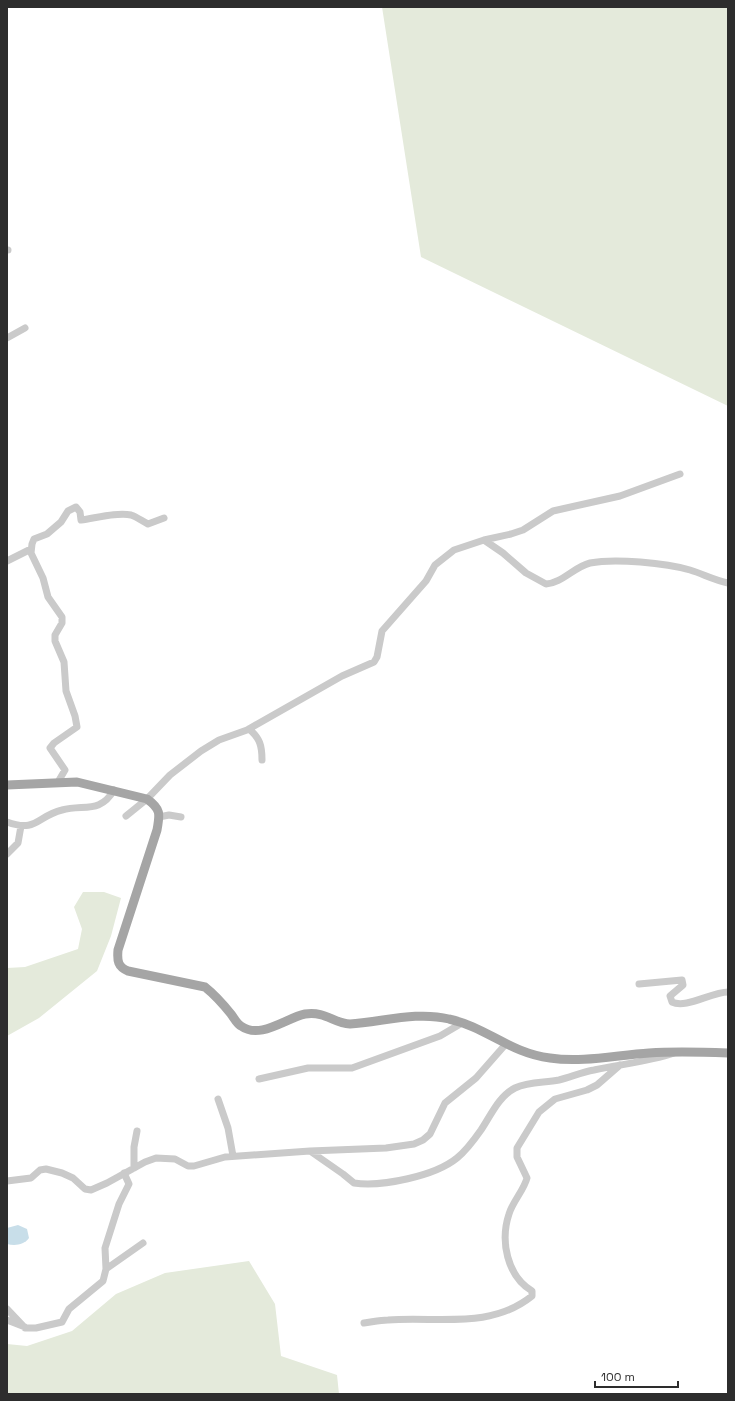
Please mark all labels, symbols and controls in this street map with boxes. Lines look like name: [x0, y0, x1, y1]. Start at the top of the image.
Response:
scale bar: [595, 1363, 678, 1389]
text: 100 m: [601, 1369, 635, 1385]

